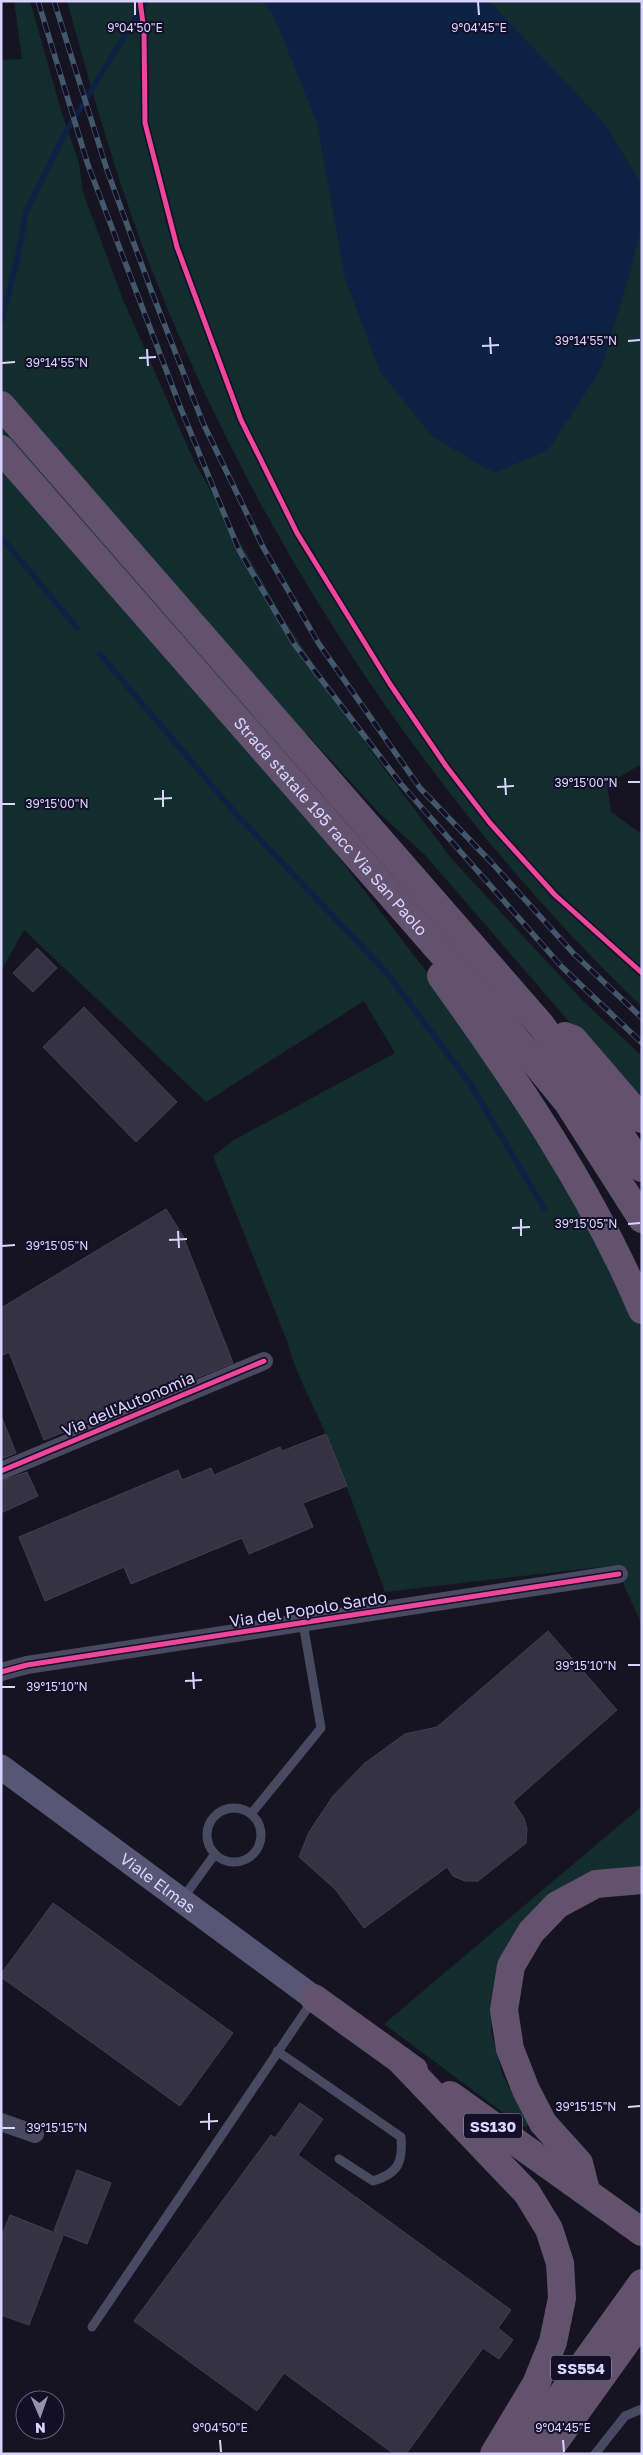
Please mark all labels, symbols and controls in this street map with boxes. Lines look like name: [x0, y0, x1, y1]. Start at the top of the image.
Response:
text: 9°04'50"E: [107, 20, 163, 35]
text: 9°04'45"E: [451, 20, 507, 35]
text: 39°14'55"N: [555, 333, 617, 348]
text: 39°14'55"N: [26, 355, 88, 370]
street label: Strada statale 195 racc Via San Paolo: [230, 713, 432, 940]
text: 39°15'00"N: [554, 775, 618, 790]
text: 39°15'00"N: [25, 796, 89, 811]
text: 39°15'05"N: [555, 1216, 617, 1231]
text: 39°15'05"N: [26, 1238, 88, 1253]
street label: Via dell'Autonomia: [59, 1367, 197, 1441]
street label: Via del Popolo Sardo: [228, 1587, 388, 1631]
text: 39°15'10"N: [555, 1658, 617, 1673]
text: 39°15'10"N: [26, 1679, 88, 1694]
street label: Viale Elmas: [116, 1848, 200, 1917]
text: 39°15'15"N: [556, 2099, 616, 2114]
road number: SS130: [464, 2114, 522, 2138]
text: 39°15'15"N: [27, 2120, 87, 2135]
road number: SS554: [551, 2356, 611, 2380]
north arrow: [15, 2390, 65, 2440]
text: N: [35, 2420, 46, 2437]
text: 9°04'50"E: [192, 2420, 248, 2435]
text: 9°04'45"E: [535, 2420, 591, 2435]

